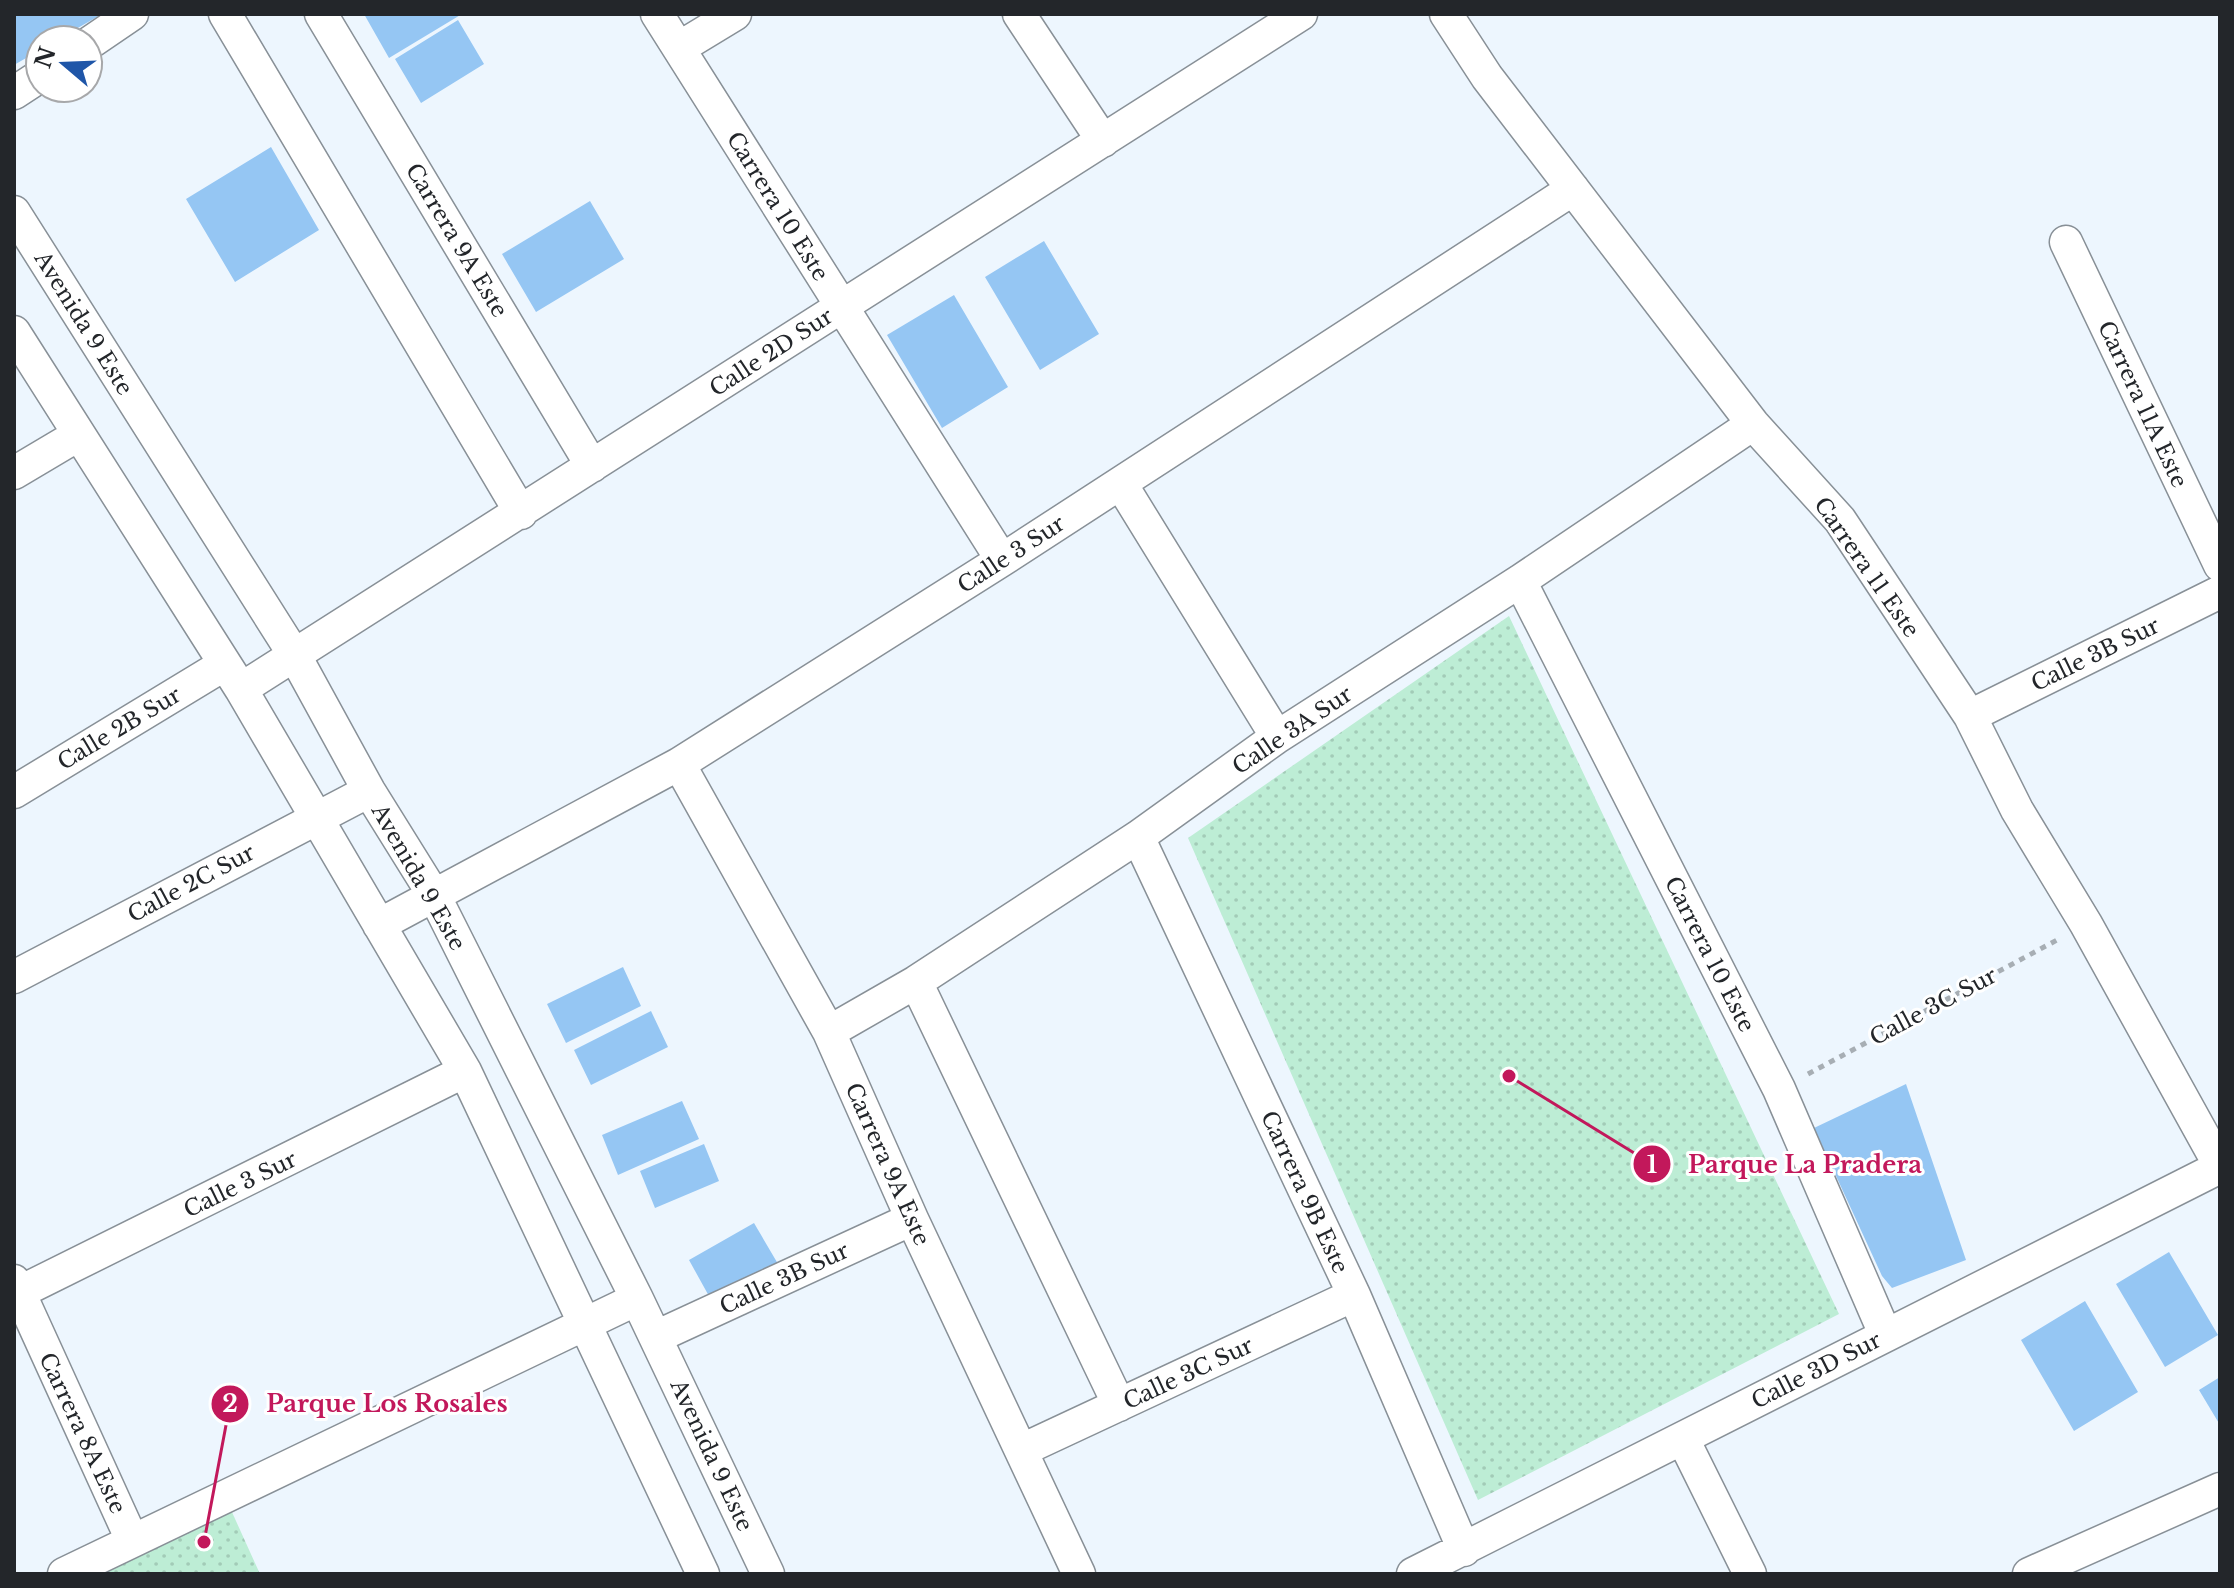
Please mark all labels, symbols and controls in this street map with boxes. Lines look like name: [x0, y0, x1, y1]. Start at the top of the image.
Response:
north arrow: [24, 24, 104, 104]
text: N: [29, 43, 62, 72]
street label: Carrera 10 Este: [721, 127, 834, 286]
street label: Carrera 9A Este: [400, 158, 513, 322]
street label: Avenida 9 Este: [28, 246, 139, 400]
street label: Calle 2D Sur: [704, 302, 839, 402]
street label: Carrera 11A Este: [2092, 317, 2193, 492]
street label: Carrera 11 Este: [1808, 492, 1925, 643]
street label: Calle 3 Sur: [953, 510, 1070, 599]
street label: Calle 3B Sur: [2027, 612, 2164, 697]
street label: Calle 3A Sur: [1227, 680, 1358, 780]
street label: Calle 2B Sur: [53, 681, 186, 776]
street label: Avenida 9 Este: [365, 798, 471, 955]
street label: Calle 2C Sur: [123, 838, 260, 928]
street label: Carrera 10 Este: [1659, 872, 1760, 1036]
street label: Calle 3C Sur: [1865, 961, 2002, 1051]
street label: Carrera 9A Este: [840, 1079, 935, 1250]
street label: Carrera 9B Este: [1255, 1107, 1354, 1278]
callout: Parque La Pradera: [1632, 1140, 1938, 1188]
street label: Calle 3 Sur: [179, 1145, 302, 1223]
text: 1: [1647, 1150, 1657, 1179]
text: Parque La Pradera: [1688, 1150, 1922, 1179]
street label: Calle 3B Sur: [715, 1237, 853, 1320]
street label: Calle 3D Sur: [1747, 1326, 1886, 1415]
street label: Calle 3C Sur: [1119, 1331, 1258, 1415]
street label: Carrera 8A Este: [33, 1348, 132, 1518]
street label: Avenida 9 Este: [664, 1374, 759, 1535]
callout: Parque Los Rosales: [210, 1380, 524, 1428]
text: 2: [222, 1389, 238, 1418]
text: Parque Los Rosales: [266, 1389, 508, 1418]

